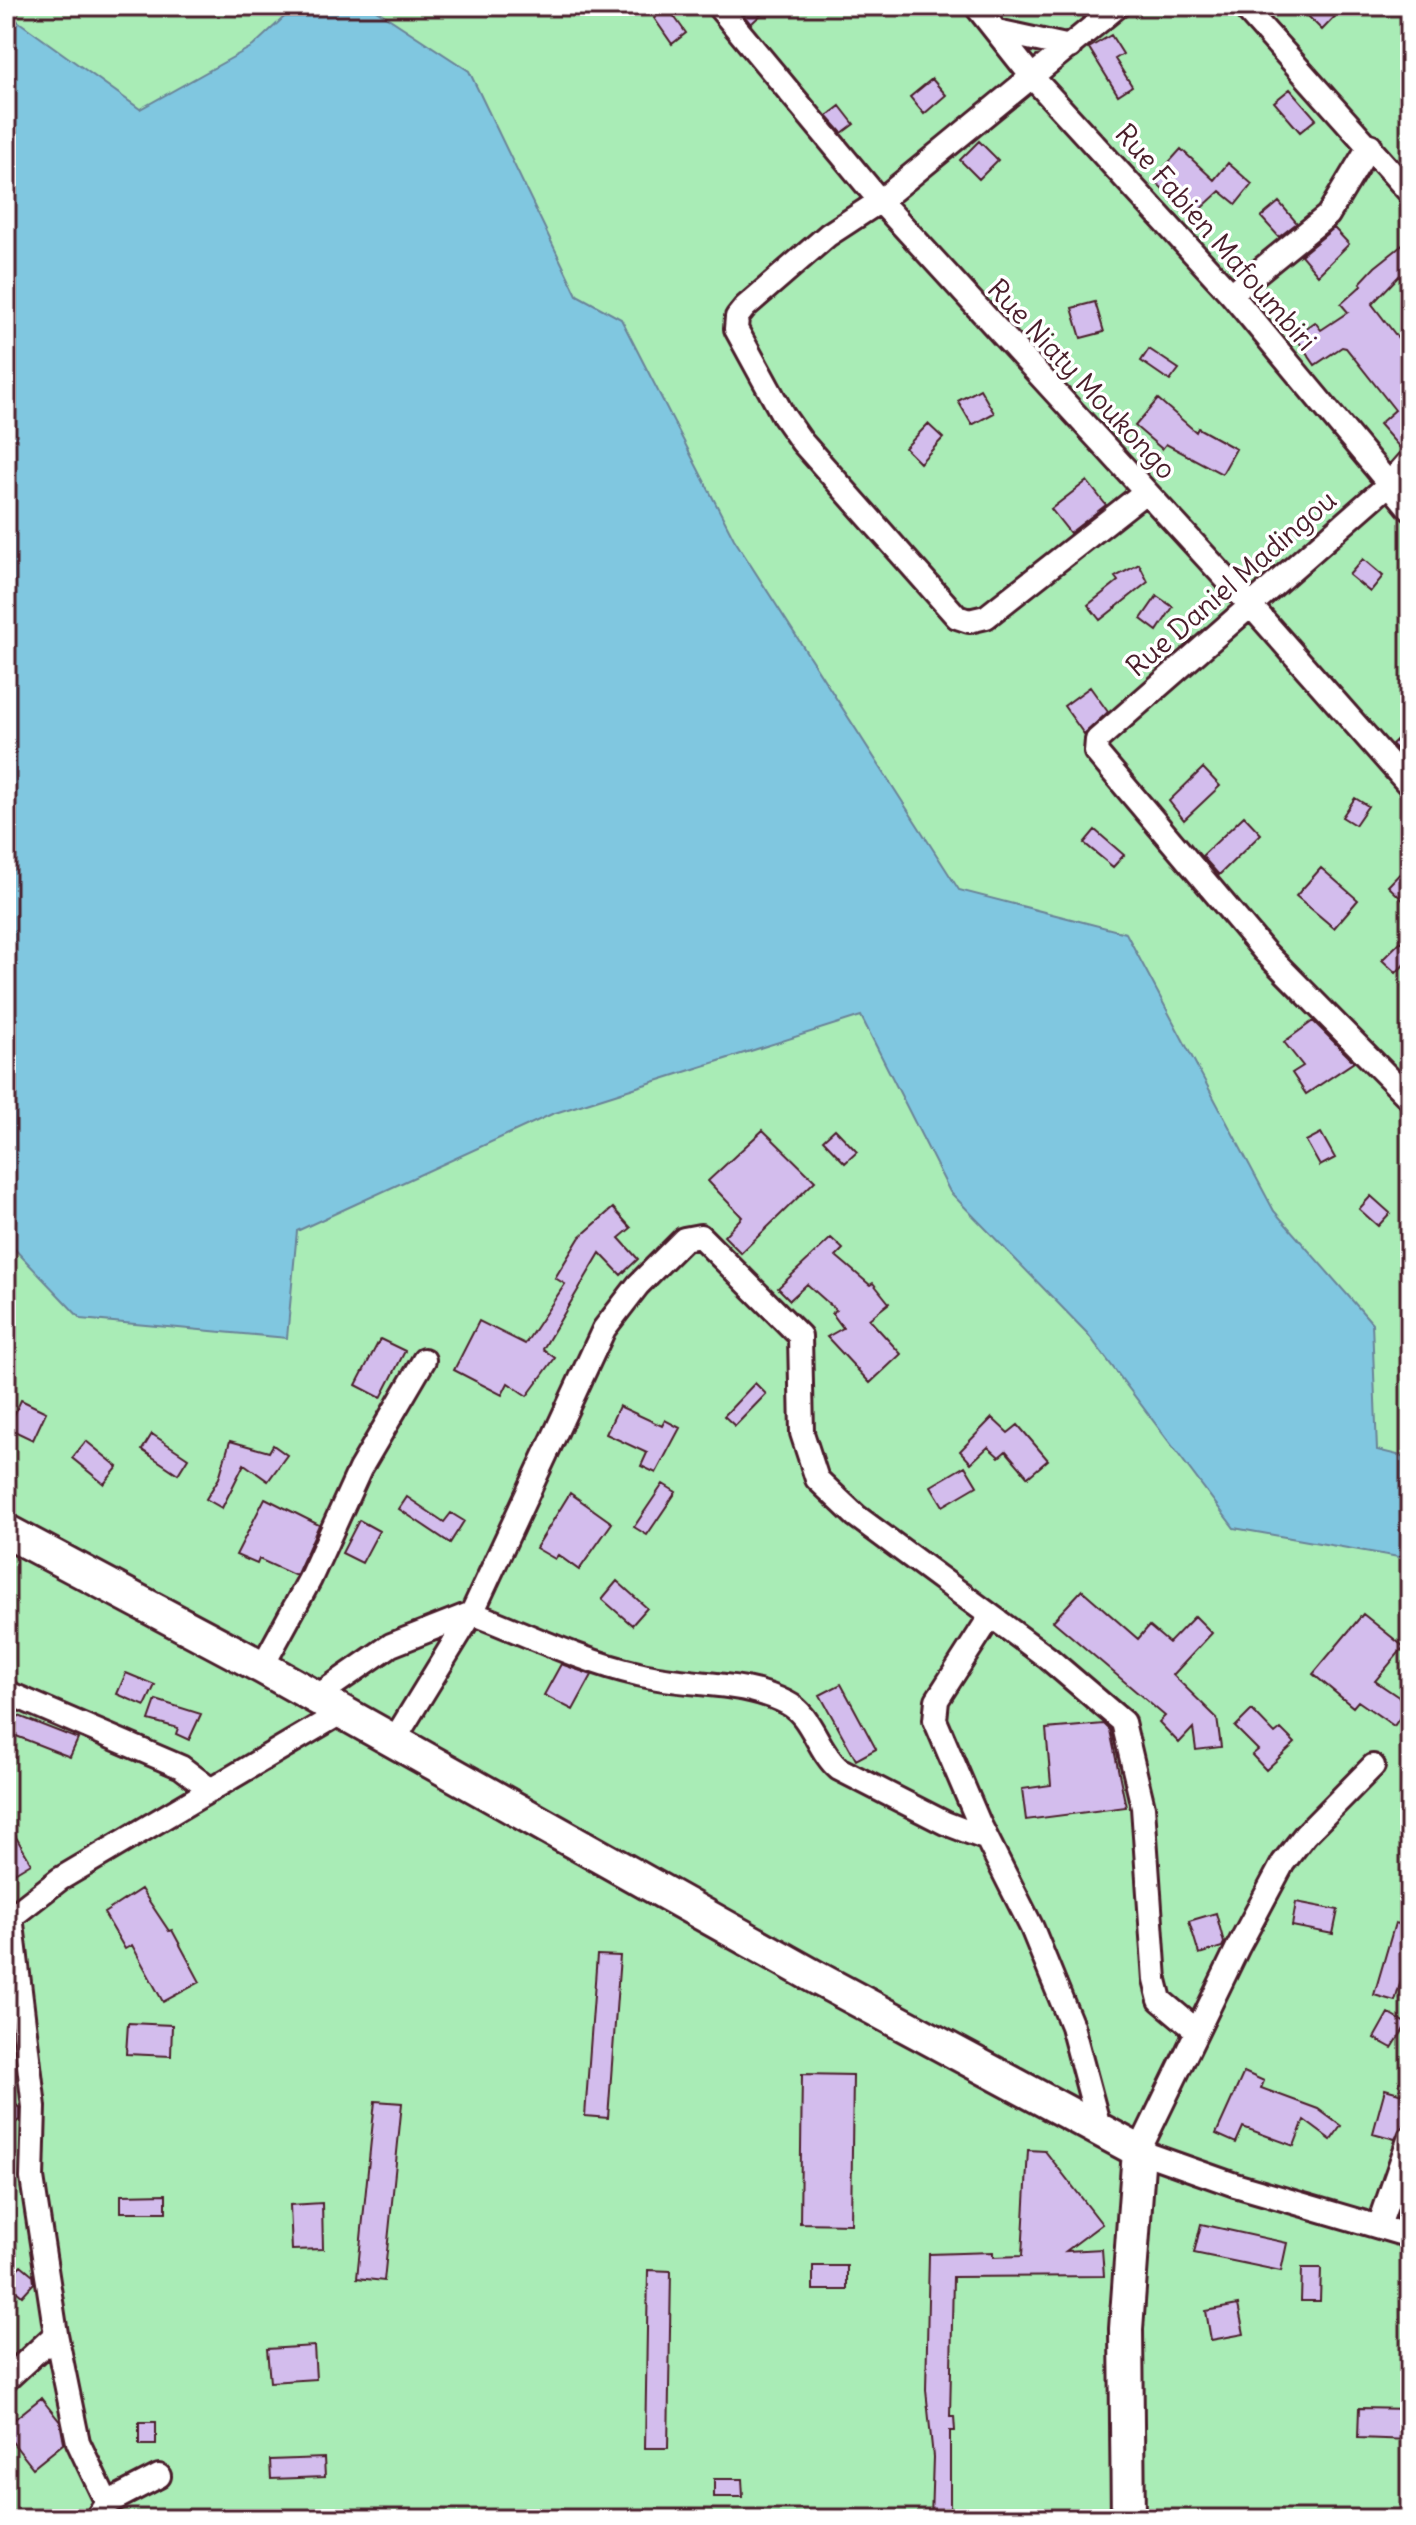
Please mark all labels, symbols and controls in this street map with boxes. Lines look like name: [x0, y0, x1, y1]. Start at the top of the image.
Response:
street label: Rue Fabien Mafoumbiri: [1108, 116, 1324, 358]
street label: Rue Niaty Moukongo: [980, 271, 1184, 487]
street label: Rue Daniel Madingou: [1118, 482, 1344, 684]

